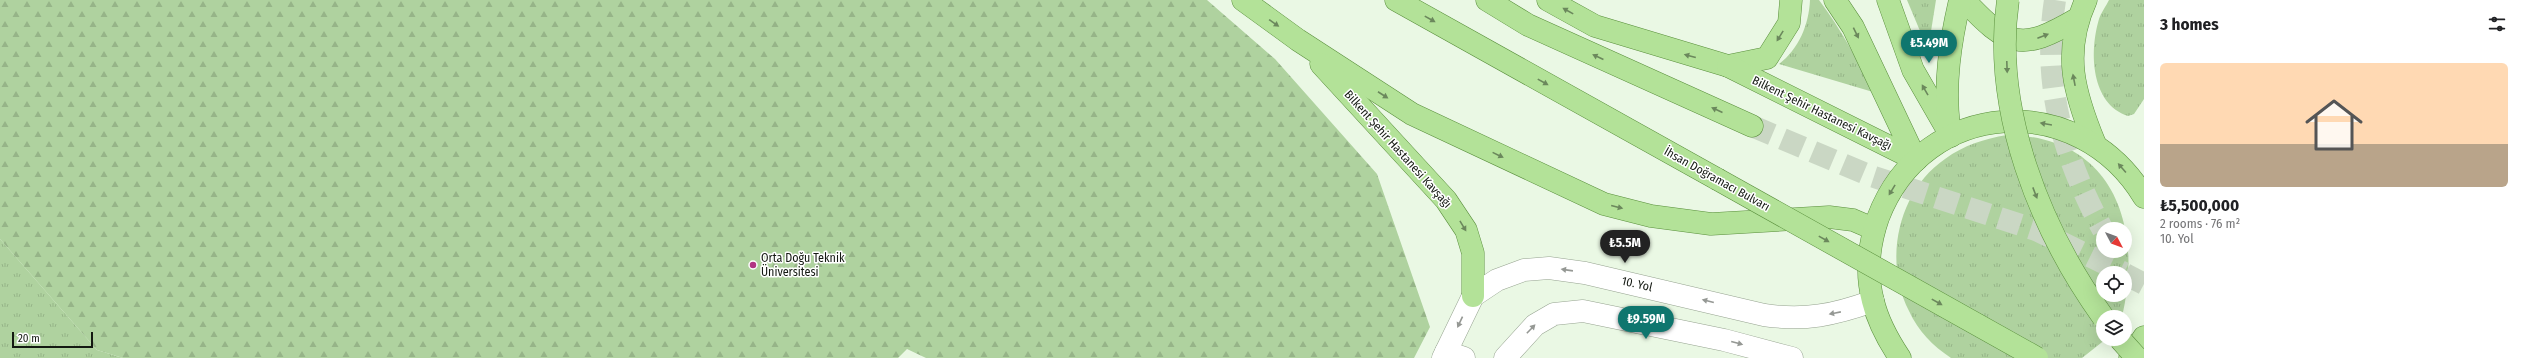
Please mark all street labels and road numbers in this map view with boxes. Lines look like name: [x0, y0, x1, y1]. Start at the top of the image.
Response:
street label: Bilkent Şehir Hastanesi Kavşağı: [1750, 73, 1894, 153]
street label: Bilkent Şehir Hastanesi Kavşağı: [1342, 87, 1454, 211]
street label: İhsan Doğramacı Bulvarı: [1662, 143, 1773, 214]
street label: 10. Yol: [1620, 274, 1654, 294]

